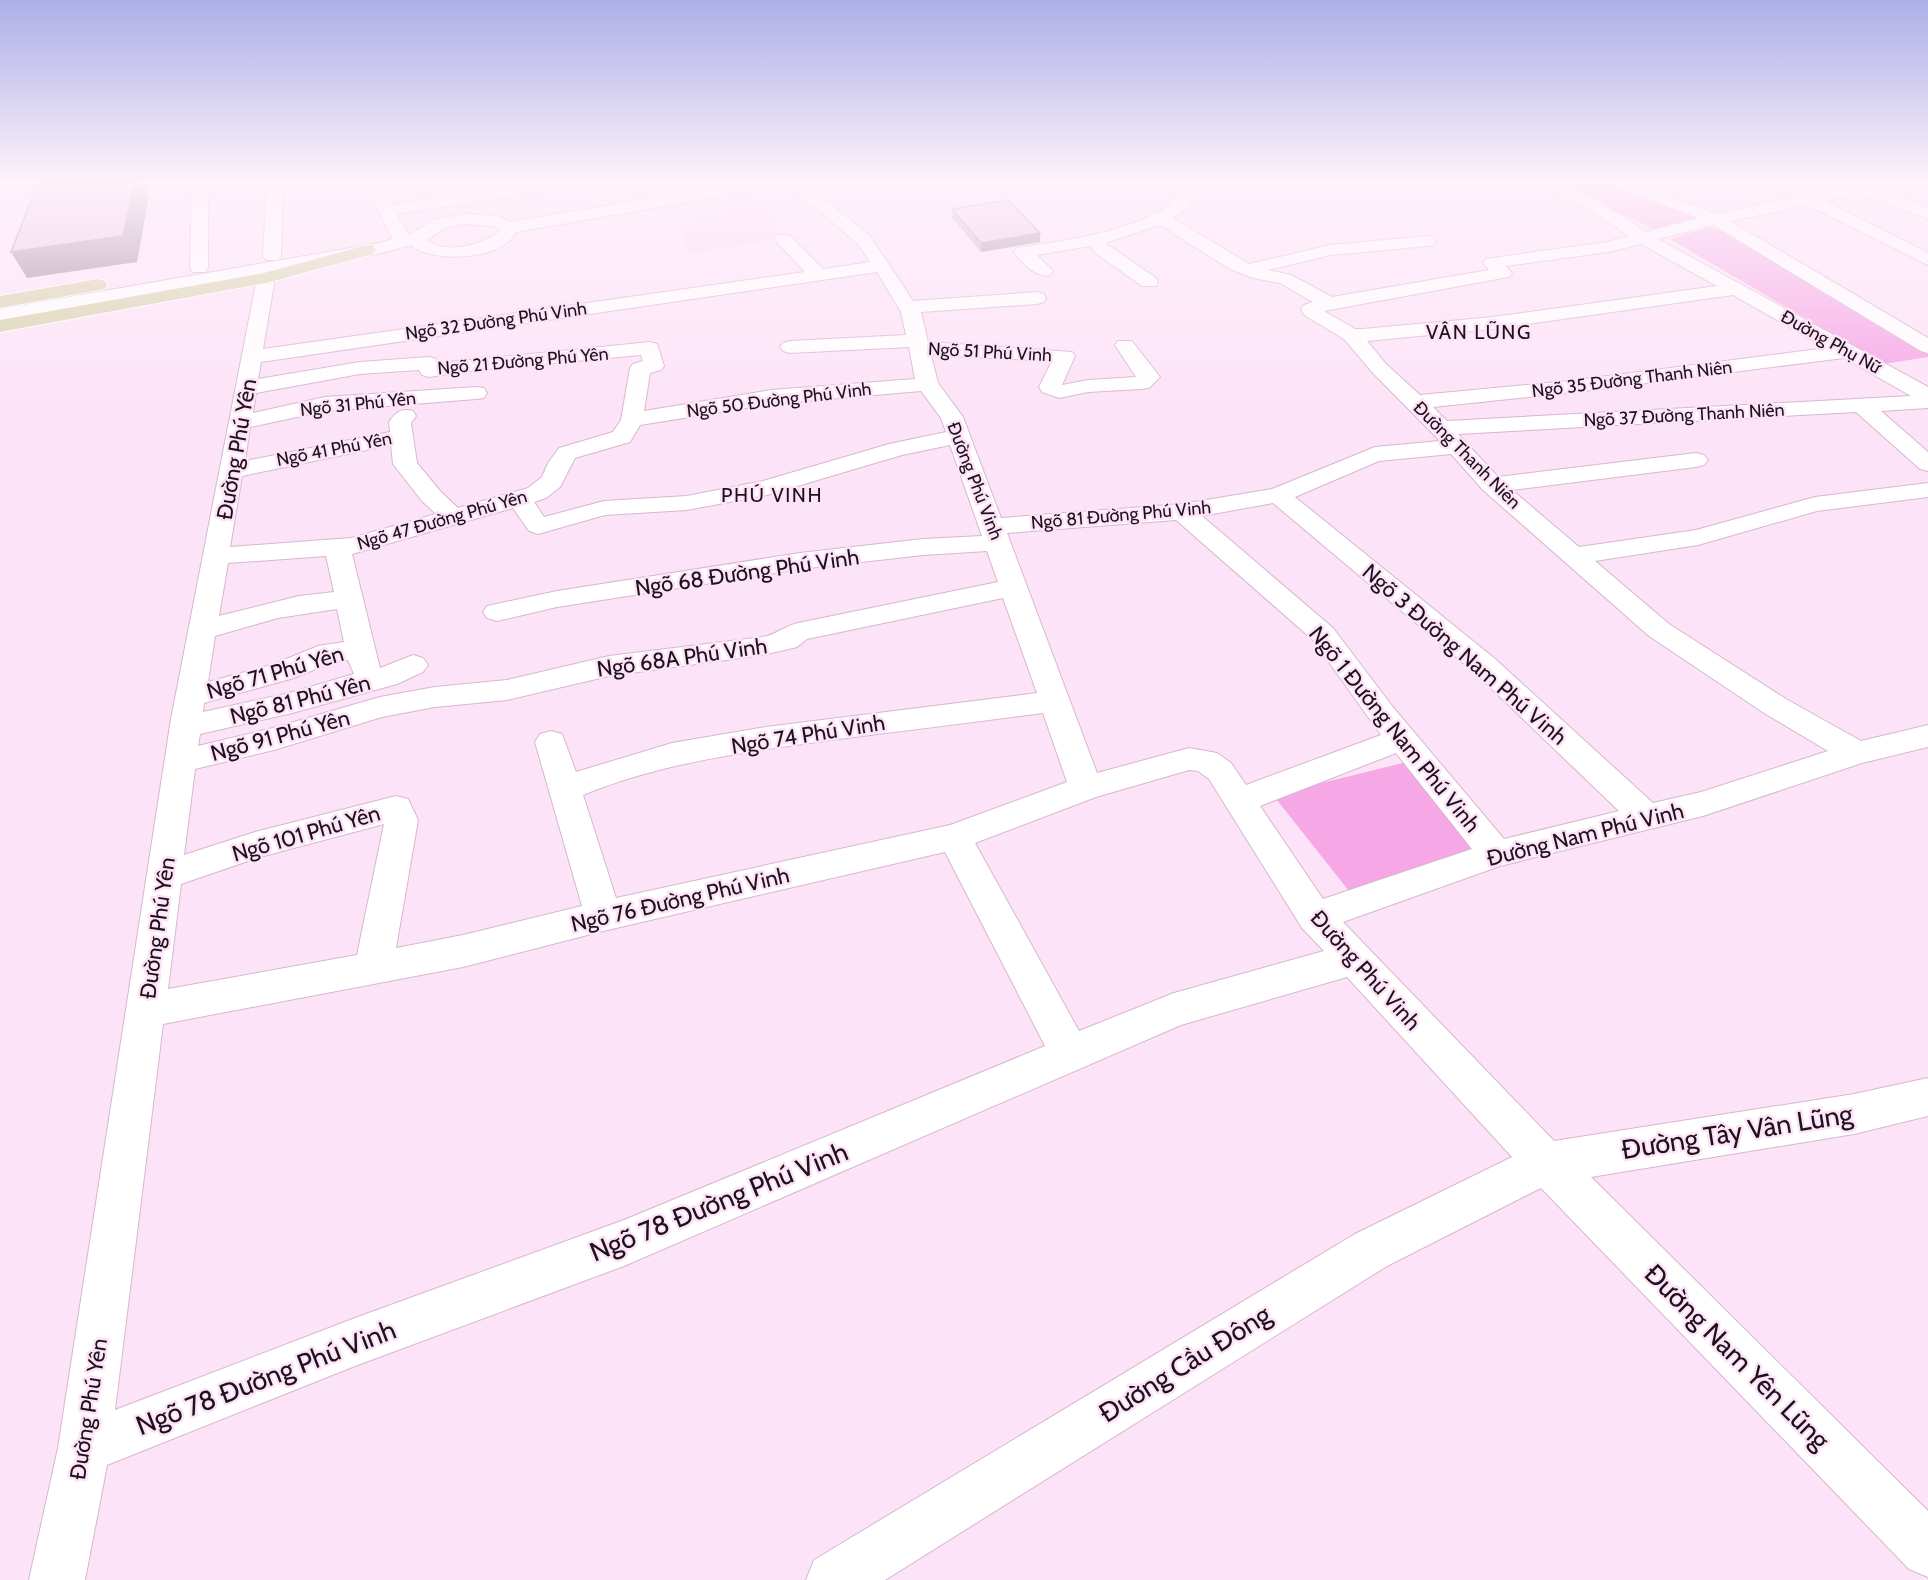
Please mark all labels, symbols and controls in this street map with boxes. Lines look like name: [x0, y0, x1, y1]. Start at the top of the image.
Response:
street label: Ngõ 32 Đường Phú Vinh: [404, 297, 588, 345]
street label: Đường Phụ Nữ: [1777, 305, 1886, 379]
district label: VÂN LŨNG: [1426, 320, 1532, 344]
street label: Ngõ 51 Phú Vinh: [928, 338, 1052, 366]
street label: Ngõ 21 Đường Phú Yên: [437, 343, 609, 379]
street label: Ngõ 35 Đường Thanh Niên: [1531, 356, 1733, 402]
street label: Đường Phú Yên: [211, 376, 262, 522]
street label: Ngõ 50 Đường Phú Vinh: [685, 378, 873, 422]
street label: Ngõ 31 Phú Yên: [299, 387, 417, 421]
street label: Đường Thanh Niên: [1409, 397, 1525, 513]
street label: Ngõ 37 Đường Thanh Niên: [1583, 399, 1785, 431]
street label: Đường Phú Vinh: [942, 419, 1008, 543]
street label: Ngõ 41 Phú Yên: [274, 427, 394, 471]
district label: PHÚ VINH: [721, 483, 823, 507]
street label: Ngõ 47 Đường Phú Yên: [354, 485, 530, 555]
street label: Ngõ 81 Đường Phú Vinh: [1030, 496, 1212, 534]
street label: Ngõ 68 Đường Phú Vinh: [633, 543, 861, 602]
street label: Ngõ 3 Đường Nam Phú Vinh: [1357, 558, 1572, 751]
street label: Ngõ 1 Đường Nam Phú Vinh: [1303, 621, 1486, 838]
street label: Ngõ 68A Phú Vinh: [595, 632, 769, 683]
street label: Ngõ 71 Phú Yên: [203, 640, 347, 705]
street label: Ngõ 81 Phú Yên: [227, 669, 373, 730]
street label: Ngõ 91 Phú Yên: [208, 704, 353, 767]
street label: Ngõ 74 Phú Vinh: [729, 709, 887, 760]
street label: Đường Nam Phú Vinh: [1484, 797, 1686, 872]
street label: Ngõ 101 Phú Yên: [229, 799, 383, 868]
street label: Đường Phú Yên: [134, 855, 181, 1001]
street label: Ngõ 76 Đường Phú Vinh: [568, 861, 792, 938]
street label: Đường Phú Vinh: [1305, 905, 1427, 1036]
street label: Đường Tây Vân Lũng: [1619, 1097, 1855, 1166]
street label: Ngõ 78 Đường Phú Vinh: [585, 1135, 853, 1268]
street label: Đường Nam Yên Lũng: [1638, 1257, 1837, 1457]
street label: Đường Cầu Đông: [1093, 1297, 1277, 1430]
street label: Ngõ 78 Đường Phú Vinh: [131, 1313, 400, 1442]
street label: Đường Phú Yên: [64, 1336, 113, 1482]

